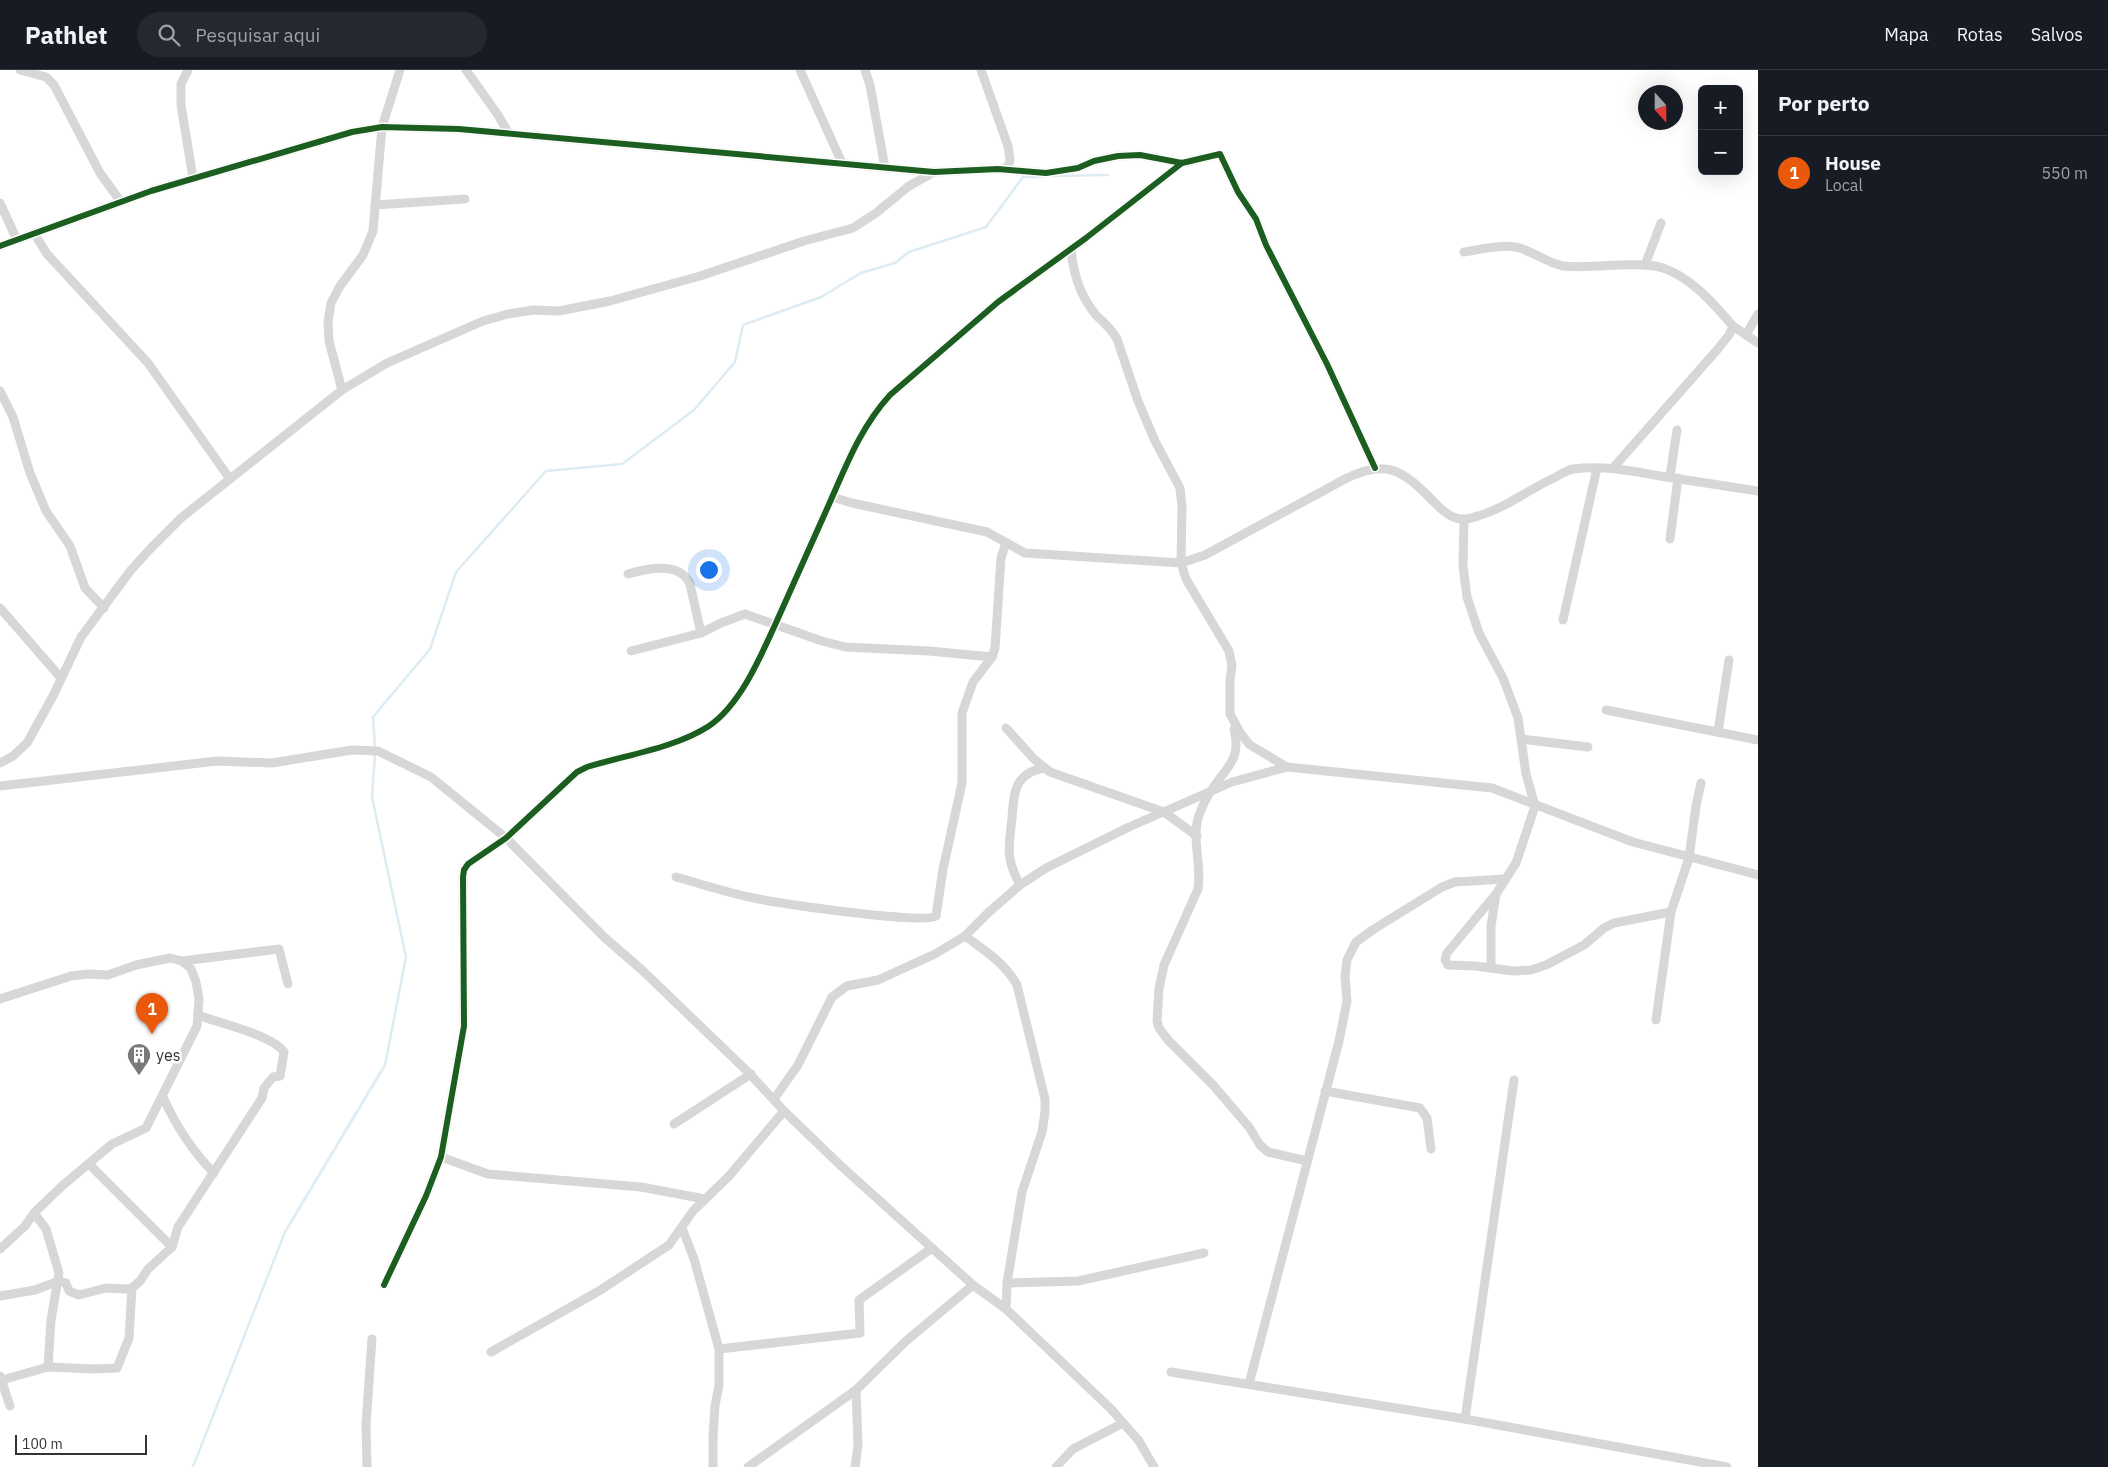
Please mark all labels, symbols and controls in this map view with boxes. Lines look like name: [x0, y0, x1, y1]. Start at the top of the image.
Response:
search box: [137, 12, 487, 57]
text: Pathlet: [25, 19, 107, 51]
icon: search: [155, 21, 183, 49]
text: Pesquisar aqui: [195, 23, 320, 47]
text: Mapa: [1884, 23, 1929, 46]
text: Rotas: [1957, 23, 2003, 46]
text: Salvos: [2031, 23, 2083, 46]
north arrow: [1638, 85, 1683, 130]
map controls: [1698, 85, 1743, 175]
button: +: [1698, 85, 1743, 130]
text: Por perto: [1778, 89, 1870, 117]
button: −: [1698, 130, 1743, 175]
text: House: [1825, 151, 1881, 175]
text: 1: [1789, 163, 1799, 183]
text: 550 m: [2041, 163, 2088, 183]
text: Local: [1825, 175, 1863, 195]
your location: [696, 557, 722, 583]
pin: 1: [136, 993, 168, 1034]
building icon: yes: [126, 1042, 152, 1076]
place label: yes: [156, 1045, 180, 1065]
scale bar: [15, 1432, 148, 1455]
text: 100 m: [22, 1435, 63, 1453]

